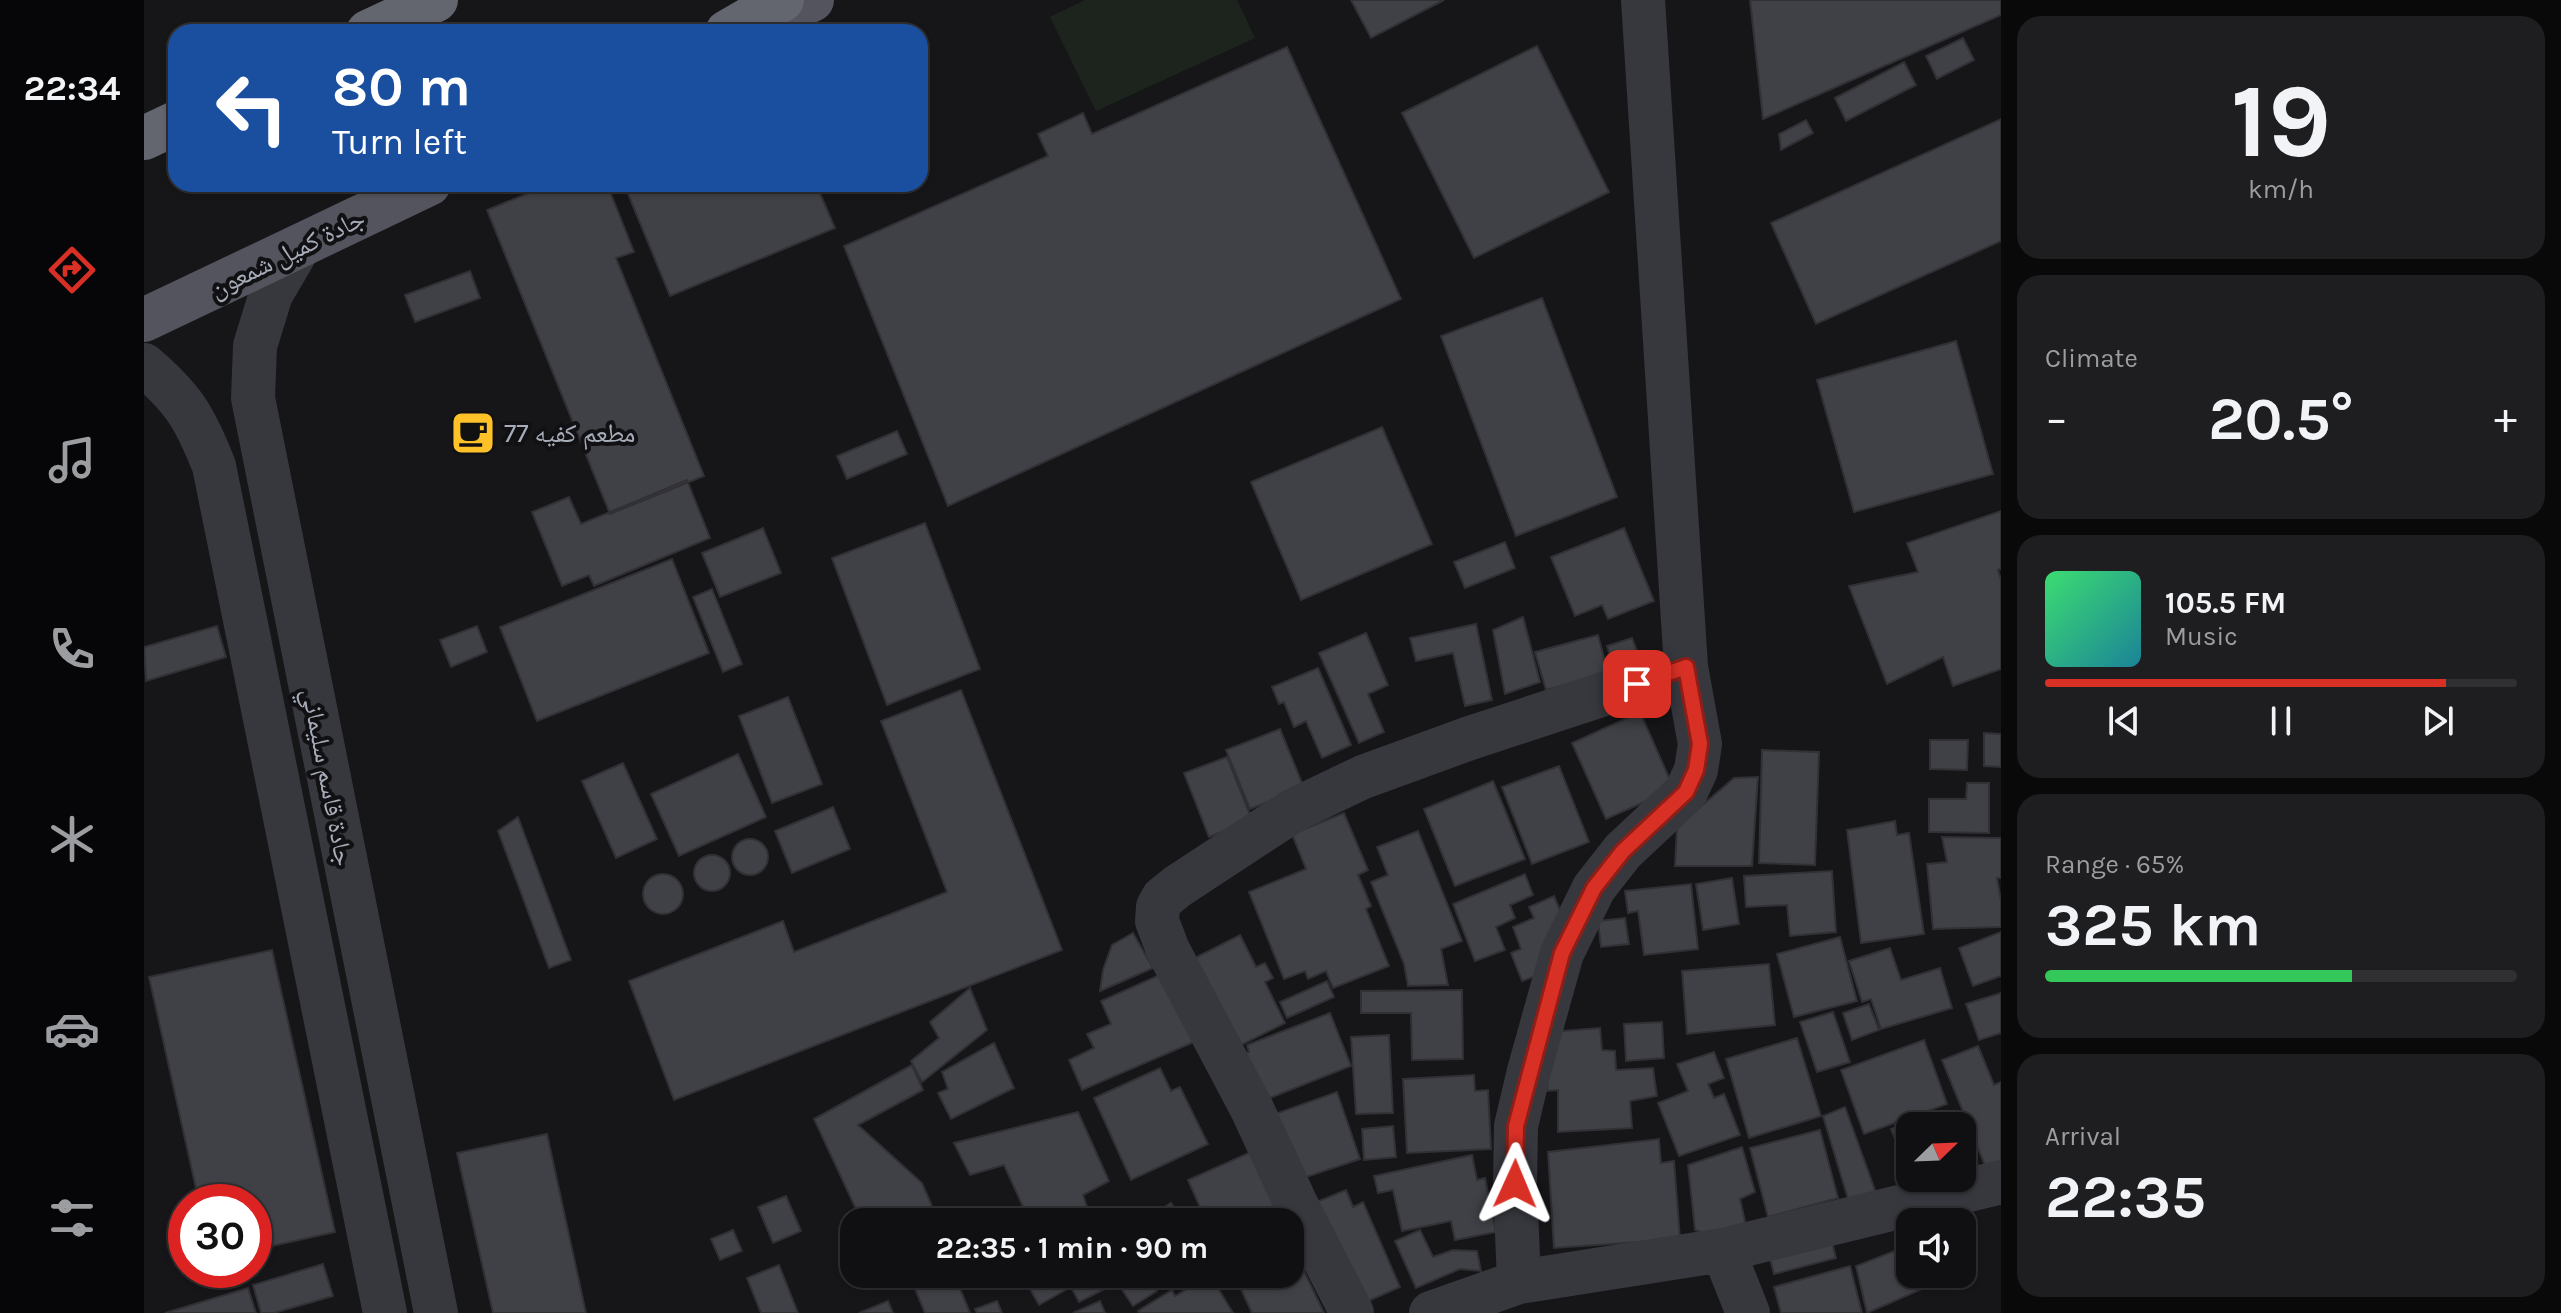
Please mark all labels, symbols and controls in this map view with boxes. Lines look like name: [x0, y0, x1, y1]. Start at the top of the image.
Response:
text: 80 m: [332, 54, 471, 119]
icon: left: [200, 56, 304, 160]
text: 19: [2231, 61, 2331, 182]
text: 22:34: [23, 67, 121, 109]
text: Turn left: [332, 121, 467, 163]
text: km/h: [2248, 174, 2314, 205]
street label: جادة كميل شمعون: [204, 202, 370, 304]
icon: directions: [44, 242, 100, 298]
text: Climate: [2045, 343, 2138, 374]
text: 20.5°: [2208, 384, 2354, 454]
text: −: [2045, 393, 2068, 444]
text: +: [2494, 393, 2517, 444]
cafe icon: مطعم كفيه 77: [449, 409, 497, 457]
place label: مطعم كفيه 77: [504, 418, 635, 450]
icon: music: [44, 432, 100, 488]
text: 105.5 FM: [2165, 585, 2286, 621]
icon: phone: [44, 621, 100, 677]
text: Music: [2165, 621, 2238, 652]
pin: [1603, 650, 1671, 718]
icon: arrive: [1615, 662, 1659, 706]
street label: جادة قاسم سليماني: [291, 686, 360, 869]
icon: previous: [2102, 699, 2146, 743]
icon: pause: [2259, 699, 2303, 743]
icon: next: [2416, 699, 2460, 743]
icon: climate: [44, 811, 100, 867]
text: Range · 65%: [2045, 849, 2184, 880]
text: 325 km: [2045, 890, 2261, 960]
icon: car: [44, 1001, 100, 1057]
north arrow: [1896, 1112, 1976, 1192]
map controls: [1896, 1112, 1976, 1288]
text: Arrival: [2045, 1121, 2121, 1152]
position arrow: [1473, 1142, 1557, 1226]
text: 22:35: [2045, 1162, 2206, 1232]
speed limit sign: 30: [168, 1184, 272, 1288]
icon: filters: [44, 1190, 100, 1246]
button: sound: [1896, 1208, 1976, 1288]
text: 22:35 · 1 min · 90 m: [936, 1230, 1208, 1266]

